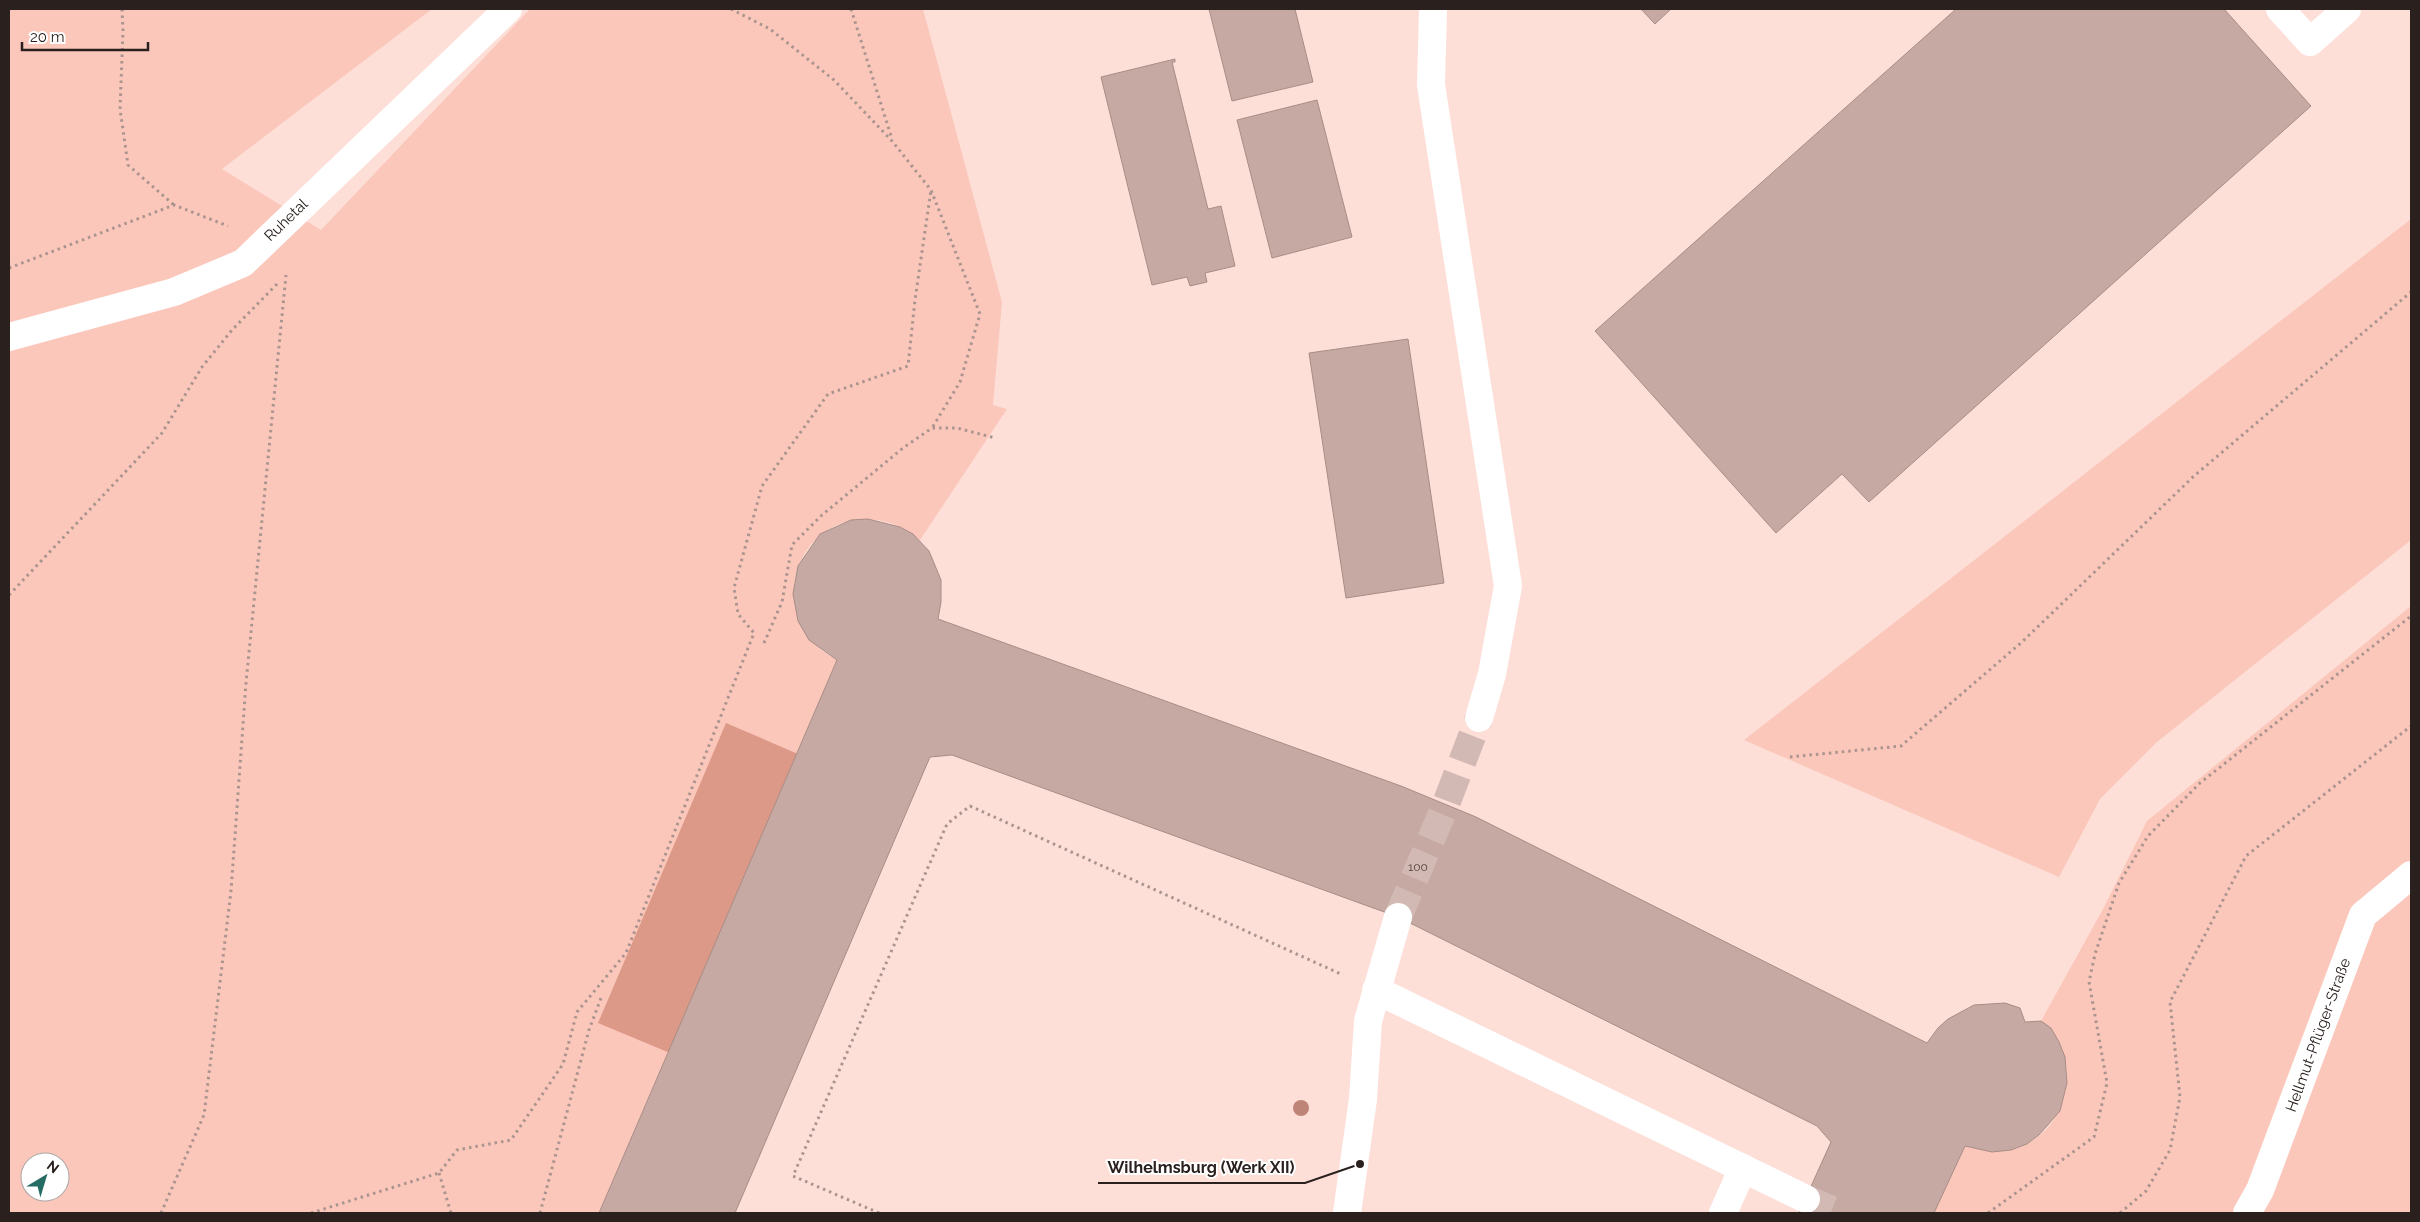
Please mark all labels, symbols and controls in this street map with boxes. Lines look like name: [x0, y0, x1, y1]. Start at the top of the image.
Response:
scale bar: [22, 20, 149, 52]
text: 20 m: [30, 28, 65, 46]
street label: Ruhetal: [261, 194, 312, 245]
house number: 100: [1408, 860, 1428, 874]
street label: Hellmut-Pflüger-Straße: [2282, 955, 2354, 1114]
north arrow: [20, 1152, 70, 1202]
callout: Wilhelmsburg (Werk XII): [1098, 1152, 1305, 1183]
text: N: [44, 1157, 62, 1176]
text: Wilhelmsburg (Werk XII): [1108, 1158, 1295, 1177]

